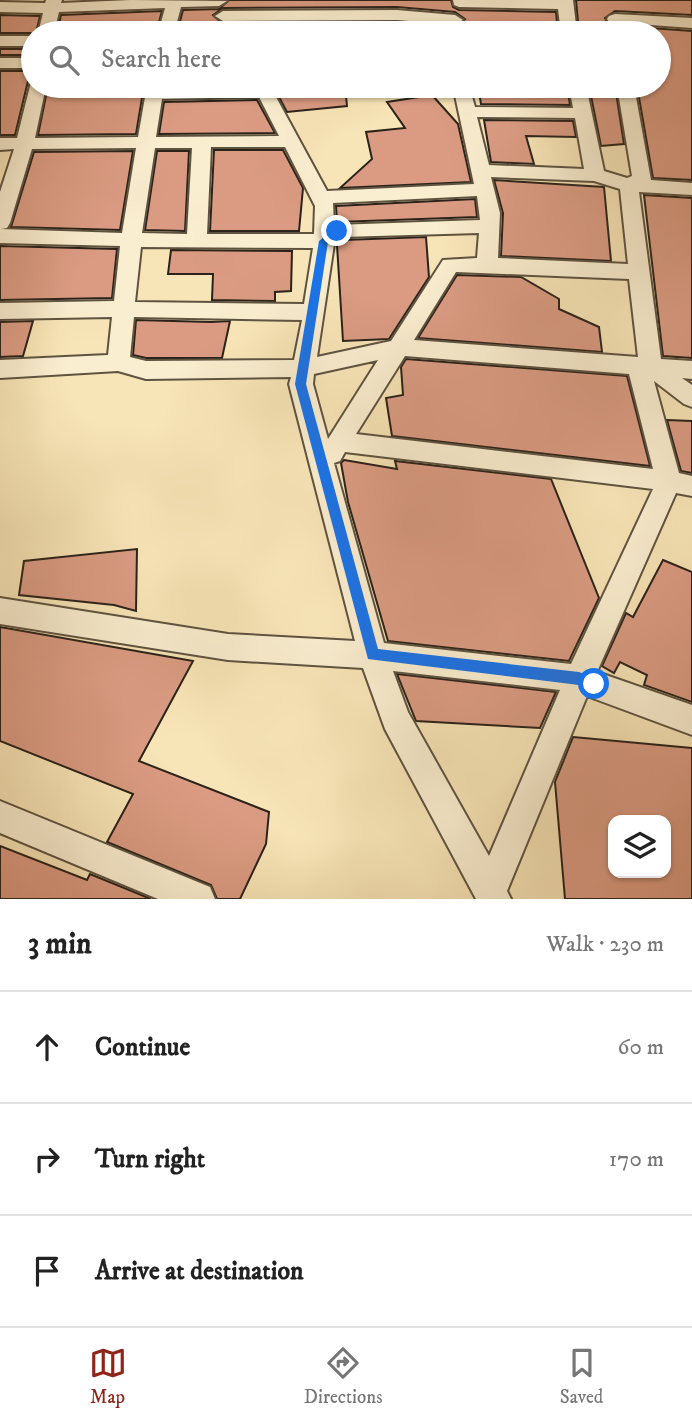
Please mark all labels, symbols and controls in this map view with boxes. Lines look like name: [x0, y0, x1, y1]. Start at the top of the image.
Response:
search box: [21, 21, 671, 98]
icon: search: [45, 41, 83, 79]
text: Search here: [101, 43, 221, 76]
route end: [321, 215, 352, 246]
route start: [578, 668, 609, 699]
map controls: [608, 815, 671, 878]
button: layers: [608, 815, 671, 878]
text: 3 min: [28, 926, 92, 963]
text: Walk · 230 m: [546, 930, 664, 959]
icon: ahead: [28, 1028, 66, 1066]
text: Continue: [95, 1031, 190, 1064]
text: 60 m: [617, 1033, 664, 1062]
icon: right: [28, 1140, 66, 1178]
text: Turn right: [95, 1143, 205, 1176]
text: 170 m: [609, 1145, 664, 1174]
icon: arrive: [28, 1252, 66, 1290]
text: Arrive at destination: [95, 1255, 304, 1288]
tab: Map: [89, 1344, 127, 1409]
tab: Directions: [304, 1344, 383, 1409]
tab: Saved: [560, 1344, 603, 1409]

